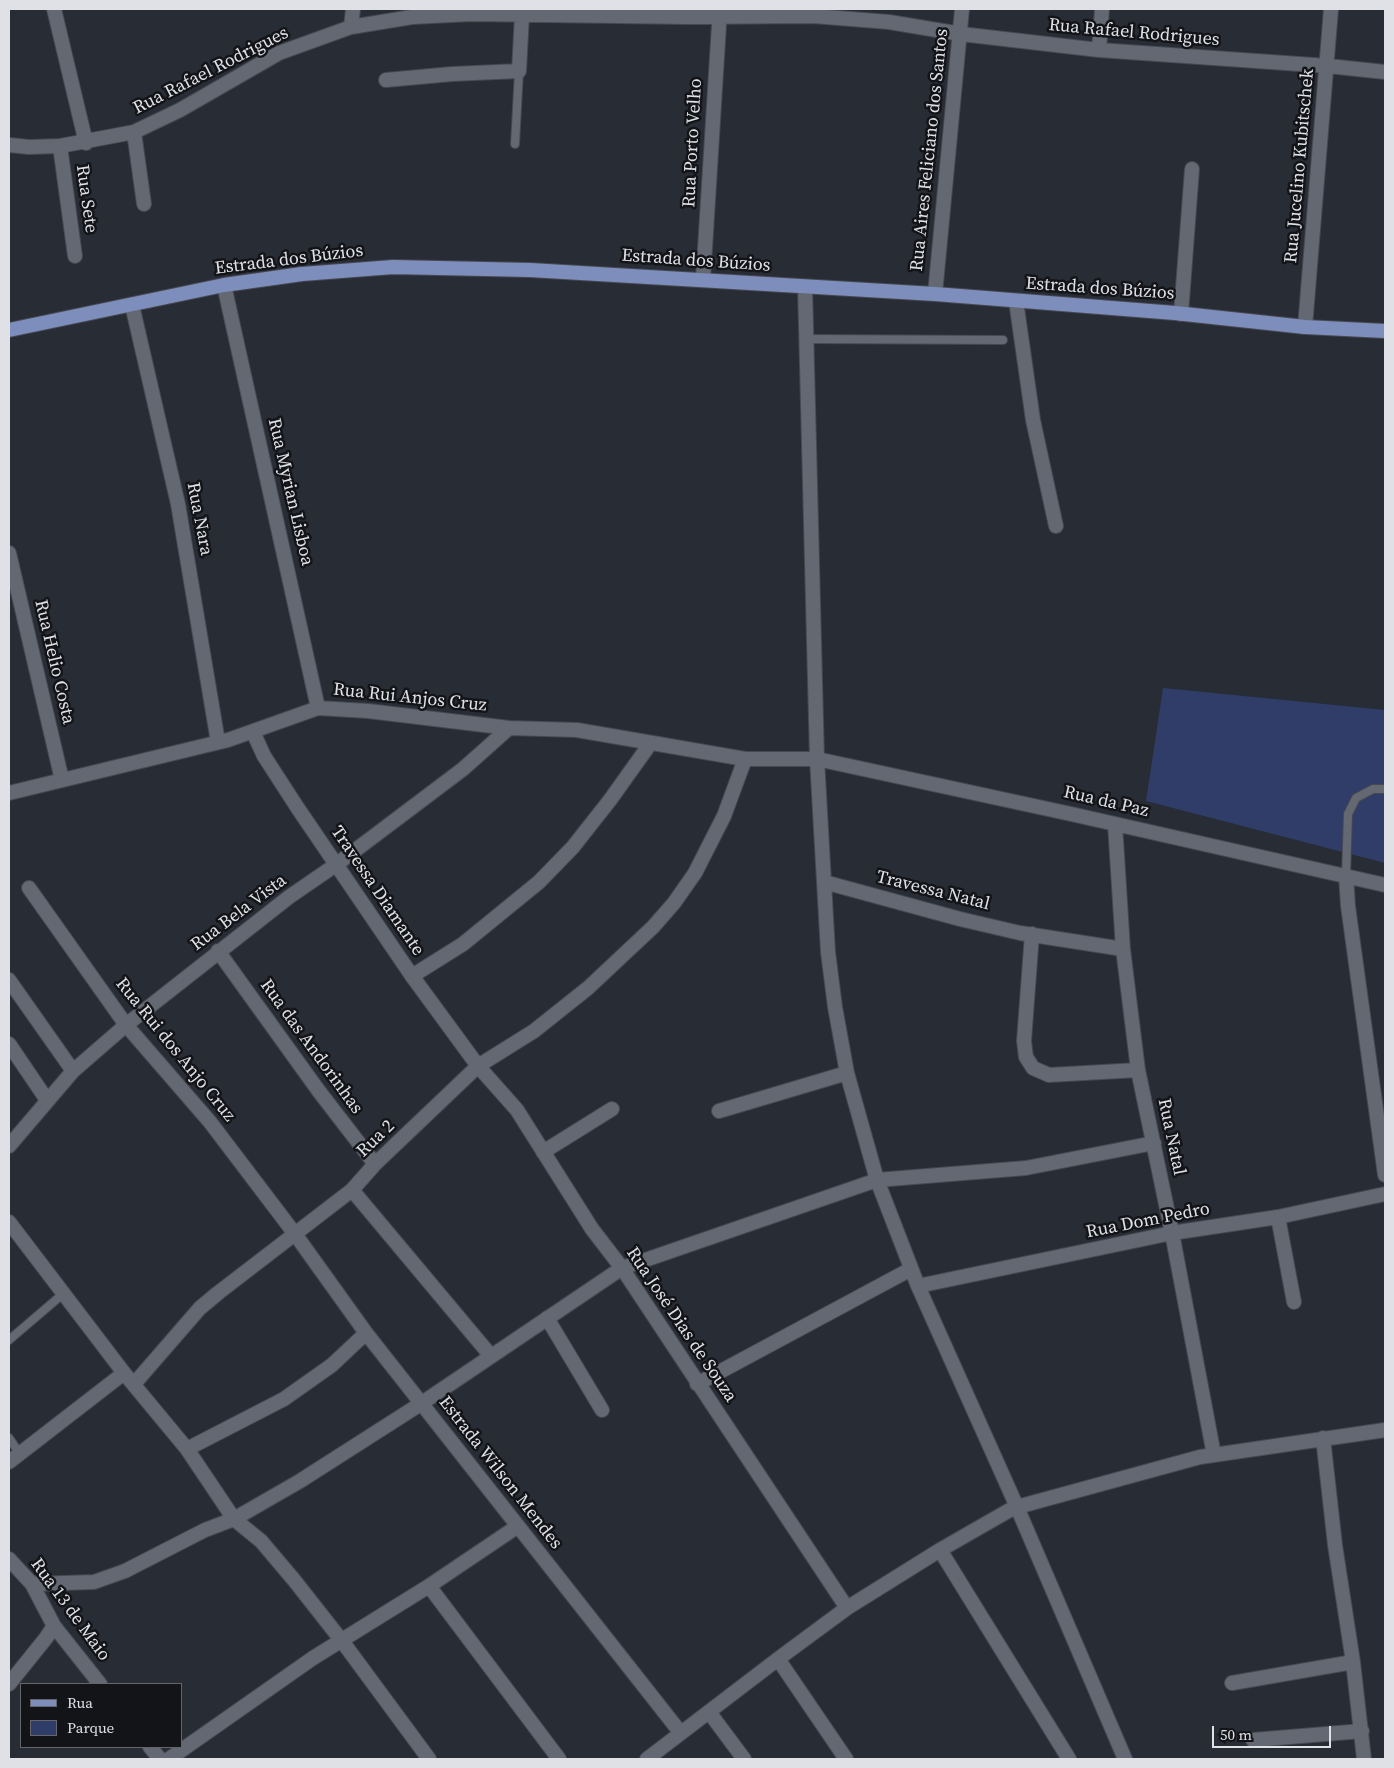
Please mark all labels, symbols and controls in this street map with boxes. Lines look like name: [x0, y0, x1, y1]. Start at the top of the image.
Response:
street label: Rua Rafael Rodrigues: [1048, 15, 1220, 51]
street label: Rua Rafael Rodrigues: [130, 22, 292, 120]
street label: Rua Aires Feliciano dos Santos: [907, 28, 953, 272]
street label: Rua Jucelino Kubitschek: [1281, 68, 1319, 264]
street label: Rua Porto Velho: [679, 78, 707, 208]
street label: Rua Sete: [71, 163, 101, 235]
street label: Estrada dos Búzios: [214, 240, 364, 280]
street label: Estrada dos Búzios: [621, 245, 771, 277]
street label: Estrada dos Búzios: [1025, 273, 1175, 305]
street label: Rua Myrian Lisboa: [263, 416, 317, 568]
street label: Rua Nara: [181, 481, 217, 557]
street label: Rua Helio Costa: [29, 598, 79, 726]
street label: Rua Rui Anjos Cruz: [332, 679, 488, 717]
street label: Rua da Paz: [1061, 782, 1151, 822]
street label: Travessa Diamante: [326, 822, 428, 960]
street label: Travessa Natal: [874, 866, 992, 916]
street label: Rua Bela Vista: [187, 870, 291, 956]
street label: Rua Rui dos Anjo Cruz: [110, 974, 240, 1126]
street label: Rua das Andorinhas: [255, 975, 367, 1119]
street label: Rua Natal: [1152, 1097, 1190, 1177]
street label: Rua 2: [353, 1116, 399, 1162]
street label: Rua Dom Pedro: [1084, 1198, 1212, 1244]
street label: Rua José Dias de Souza: [621, 1243, 741, 1407]
street label: Estrada Wilson Mendes: [434, 1392, 566, 1554]
street label: Rua 13 de Maio: [26, 1555, 114, 1665]
legend: [20, 1683, 182, 1748]
text: Rua: [67, 1692, 93, 1713]
scale bar: [1214, 1716, 1333, 1748]
text: Parque: [67, 1717, 114, 1738]
text: 50 m: [1220, 1724, 1252, 1745]

